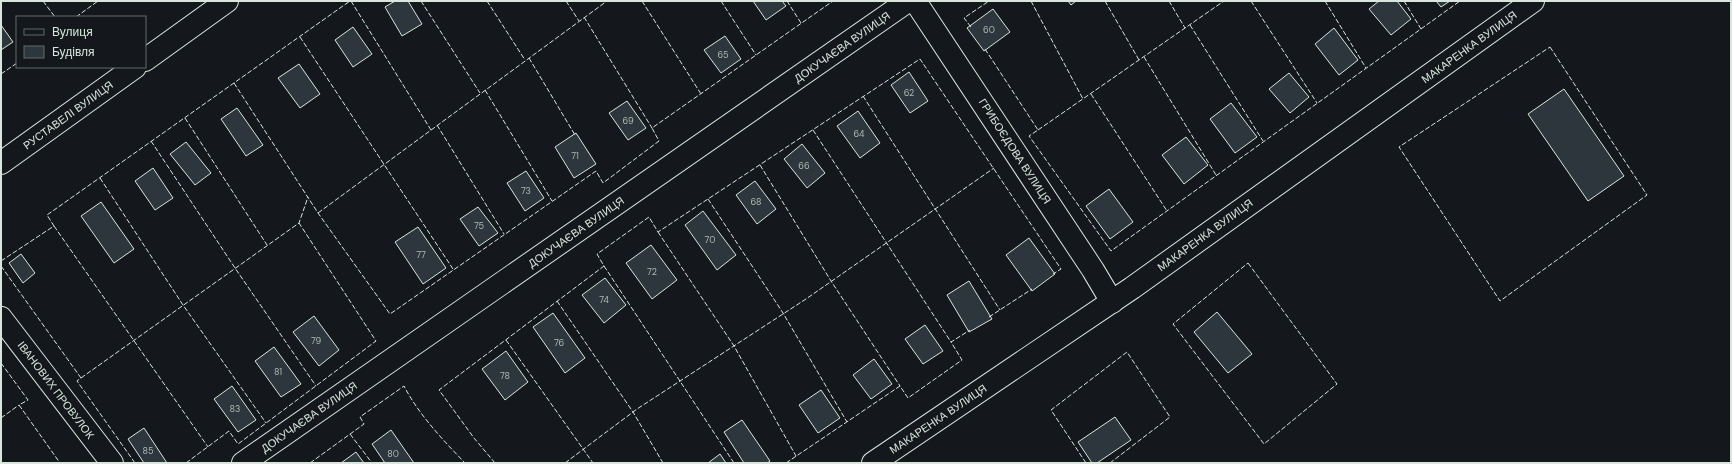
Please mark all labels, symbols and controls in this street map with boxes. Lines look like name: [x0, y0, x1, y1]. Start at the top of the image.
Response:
street label: МАКАРЕНКА ВУЛИЦЯ: [1419, 8, 1519, 86]
street label: ДОКУЧАЄВА ВУЛИЦЯ: [791, 9, 893, 85]
legend: [16, 16, 146, 68]
text: Вулиця: [52, 24, 93, 40]
house number: 60: [983, 24, 995, 36]
text: Будівля: [52, 44, 94, 60]
house number: 65: [718, 49, 728, 61]
street label: РУСТАВЕЛІ ВУЛИЦЯ: [20, 78, 116, 152]
house number: 62: [904, 87, 914, 99]
street label: ГРИБОЄДОВА ВУЛИЦЯ: [976, 96, 1054, 206]
house number: 69: [622, 115, 634, 127]
house number: 64: [853, 128, 865, 140]
house number: 71: [571, 150, 579, 162]
house number: 66: [798, 160, 810, 172]
house number: 73: [521, 185, 531, 197]
street label: ДОКУЧАЄВА ВУЛИЦЯ: [525, 194, 627, 270]
house number: 68: [750, 196, 762, 208]
street label: МАКАРЕНКА ВУЛИЦЯ: [1155, 196, 1255, 274]
house number: 75: [474, 220, 484, 232]
house number: 70: [705, 234, 715, 246]
house number: 77: [416, 249, 426, 261]
house number: 72: [647, 266, 657, 278]
house number: 74: [599, 294, 609, 306]
house number: 79: [311, 335, 321, 347]
house number: 76: [554, 337, 564, 349]
street label: ІВАНОВИХ ПРОВУЛОК: [15, 338, 98, 442]
house number: 81: [274, 366, 282, 378]
house number: 78: [500, 370, 510, 382]
street label: ДОКУЧАЄВА ВУЛИЦЯ: [258, 379, 360, 455]
street label: МАКАРЕНКА ВУЛИЦЯ: [887, 381, 989, 457]
house number: 83: [230, 403, 240, 415]
house number: 85: [143, 445, 153, 457]
house number: 80: [387, 448, 399, 460]

